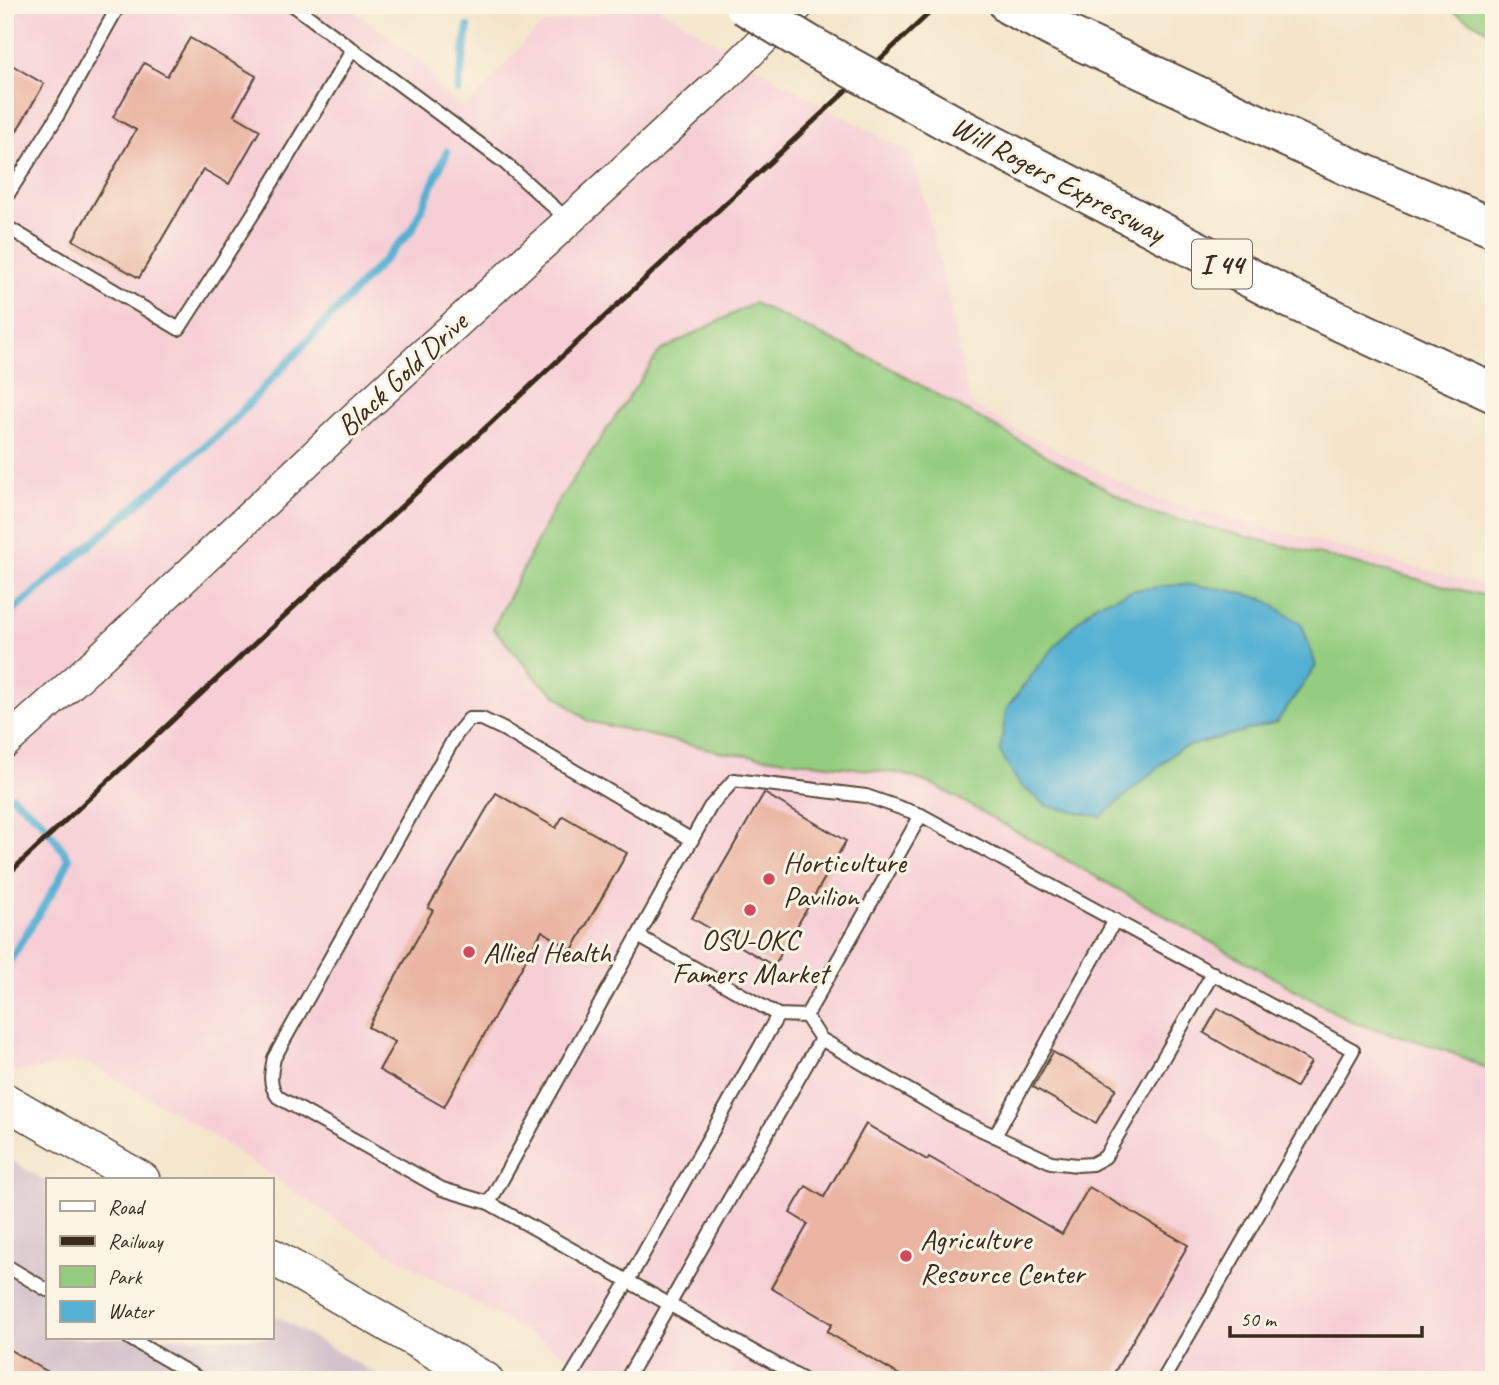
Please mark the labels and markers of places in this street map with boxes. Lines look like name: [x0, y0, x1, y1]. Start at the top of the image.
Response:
place label: Horticulture Pavilion: [783, 843, 908, 915]
marker: Horticulture Pavilion: [761, 871, 777, 887]
marker: OSU-OKC Famers Market: [742, 902, 758, 918]
place label: OSU-OKC Famers Market: [672, 920, 832, 992]
place label: Allied Health: [483, 933, 611, 971]
marker: Allied Health: [461, 944, 477, 960]
place label: Agriculture Resource Center: [920, 1220, 1087, 1292]
marker: Agriculture Resource Center: [898, 1248, 914, 1264]

